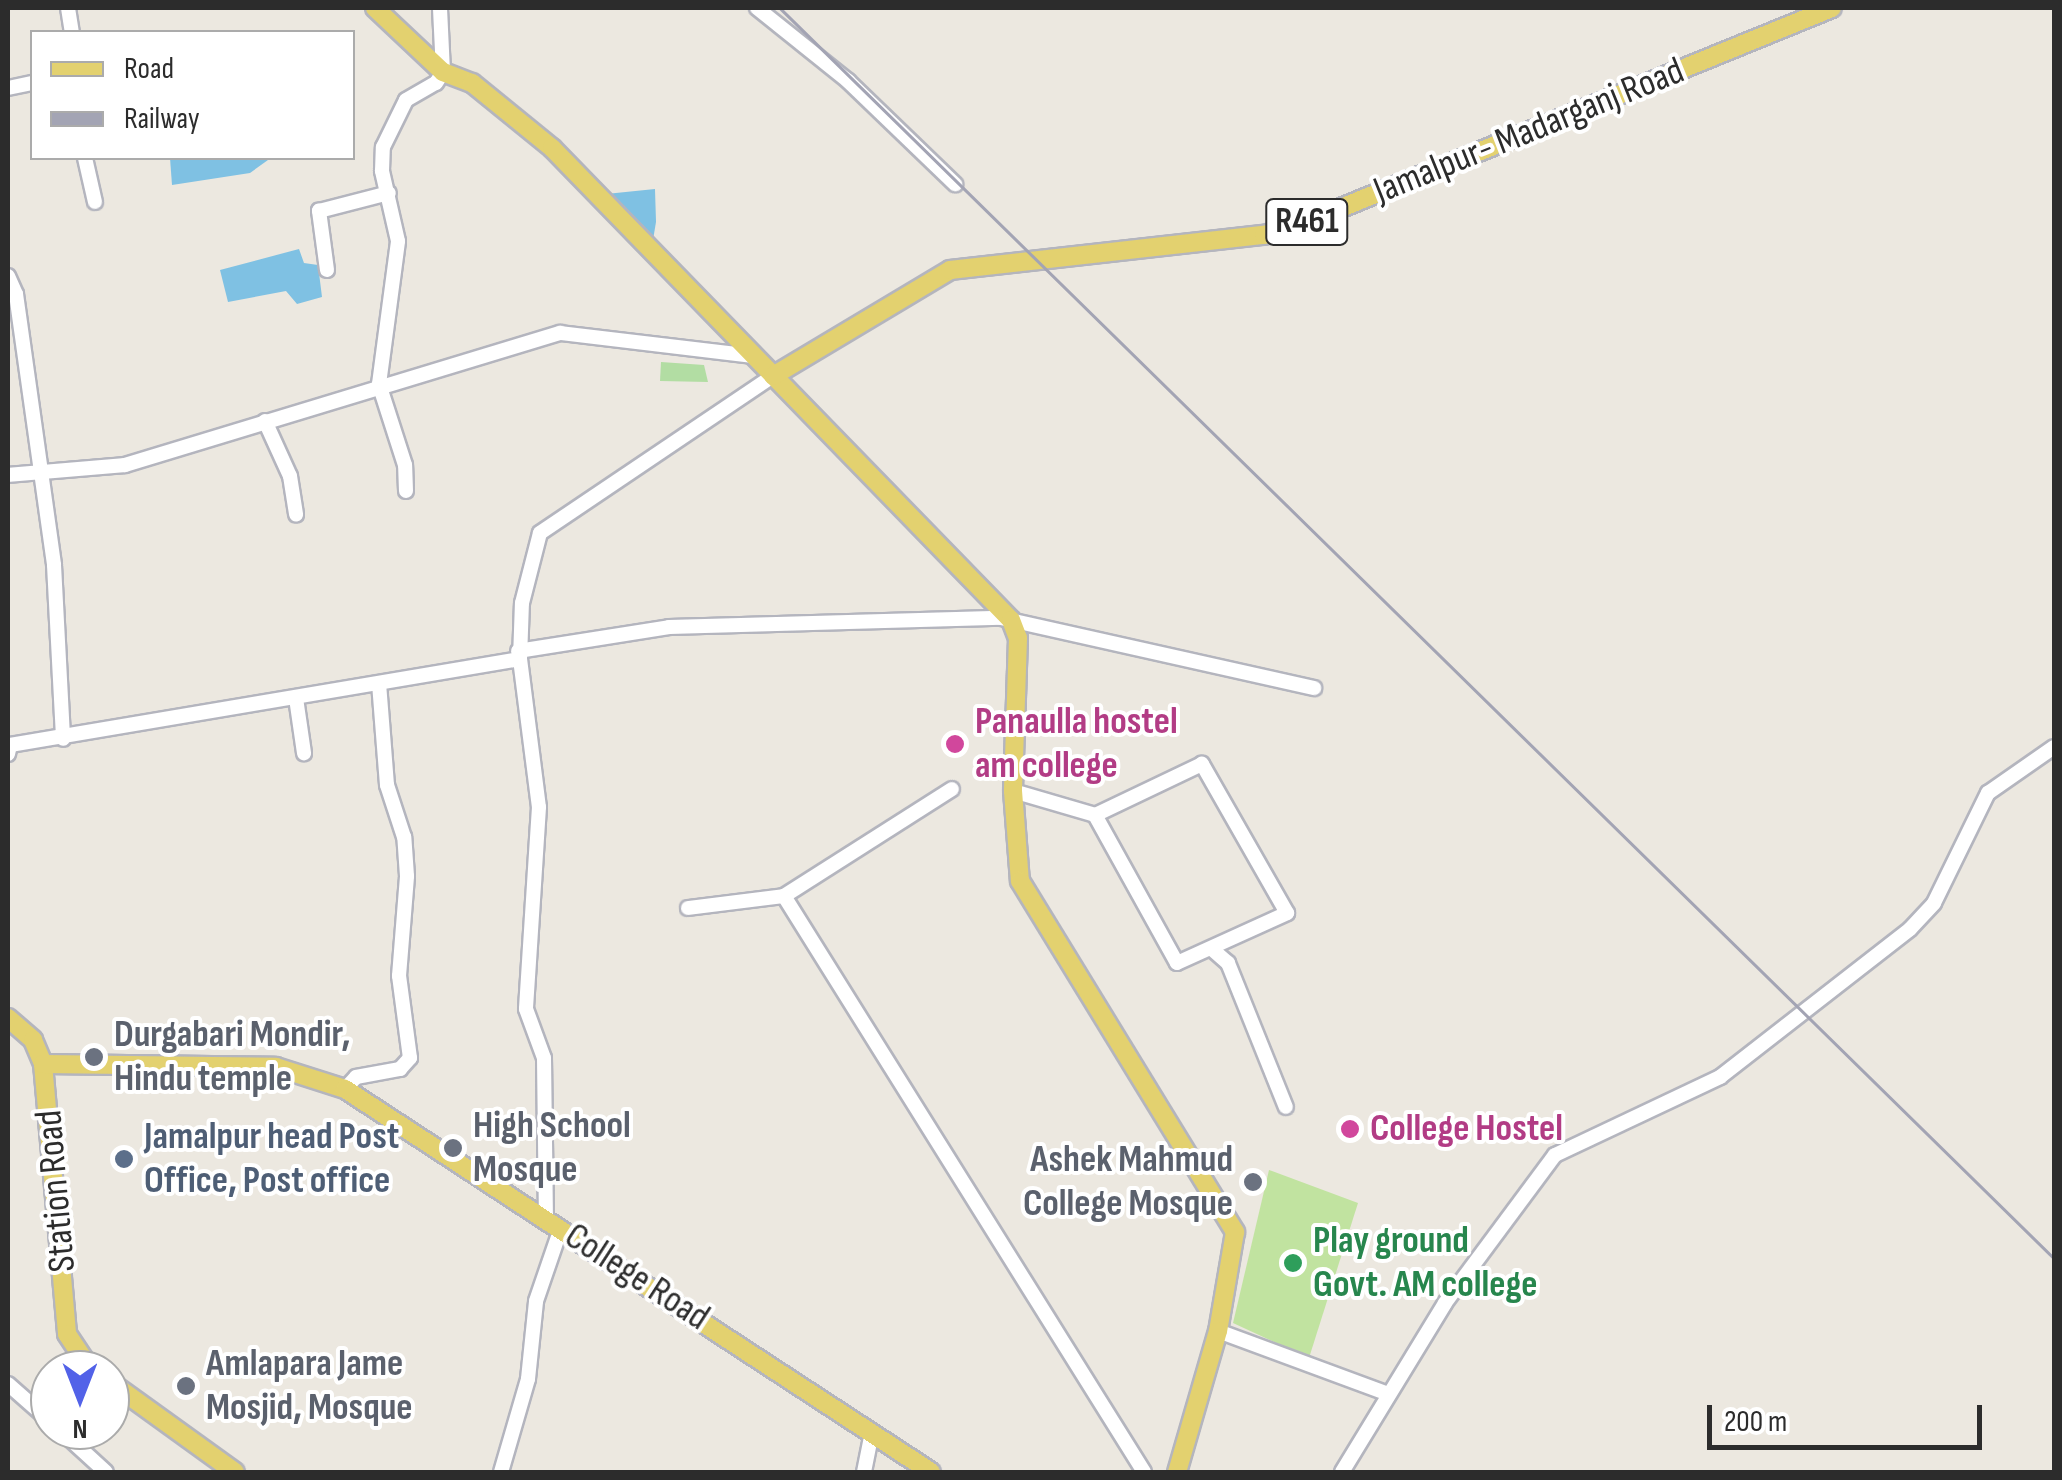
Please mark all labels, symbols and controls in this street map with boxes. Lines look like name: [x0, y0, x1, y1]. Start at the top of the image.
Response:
legend: [30, 30, 355, 160]
street label: Jamalpur- Madarganj Road: [1367, 48, 1691, 214]
text: Road: [124, 51, 174, 87]
text: Railway: [124, 101, 200, 137]
road number: R461: [1264, 192, 1350, 252]
place label: Panaulla hostel am college: [975, 699, 1178, 788]
marker: Panaulla hostel am college: [944, 733, 966, 755]
place label: Durgabari Mondir, Hindu temple: [114, 1012, 350, 1102]
marker: Durgabari Mondir, Hindu temple: [83, 1046, 105, 1068]
place label: High School Mosque: [473, 1103, 631, 1192]
place label: College Hostel: [1370, 1106, 1563, 1152]
street label: Station Road: [26, 1108, 86, 1274]
place label: Jamalpur head Post Office, Post office: [144, 1114, 399, 1204]
marker: College Hostel: [1339, 1118, 1361, 1140]
marker: High School Mosque: [442, 1137, 464, 1159]
place label: Ashek Mahmud College Mosque: [1023, 1137, 1233, 1226]
marker: Jamalpur head Post Office, Post office: [113, 1148, 135, 1170]
marker: Ashek Mahmud College Mosque: [1242, 1171, 1264, 1193]
street label: College Road: [556, 1214, 718, 1340]
place label: Play ground Govt. AM college: [1313, 1218, 1537, 1308]
marker: Play ground Govt. AM college: [1282, 1252, 1304, 1274]
place label: Amlapara Jame Mosjid, Mosque: [206, 1341, 413, 1430]
north arrow: [30, 1350, 130, 1450]
marker: Amlapara Jame Mosjid, Mosque: [175, 1375, 197, 1397]
scale bar: [1712, 1385, 1987, 1447]
text: 200 m: [1724, 1404, 1787, 1440]
text: N: [73, 1412, 87, 1445]

